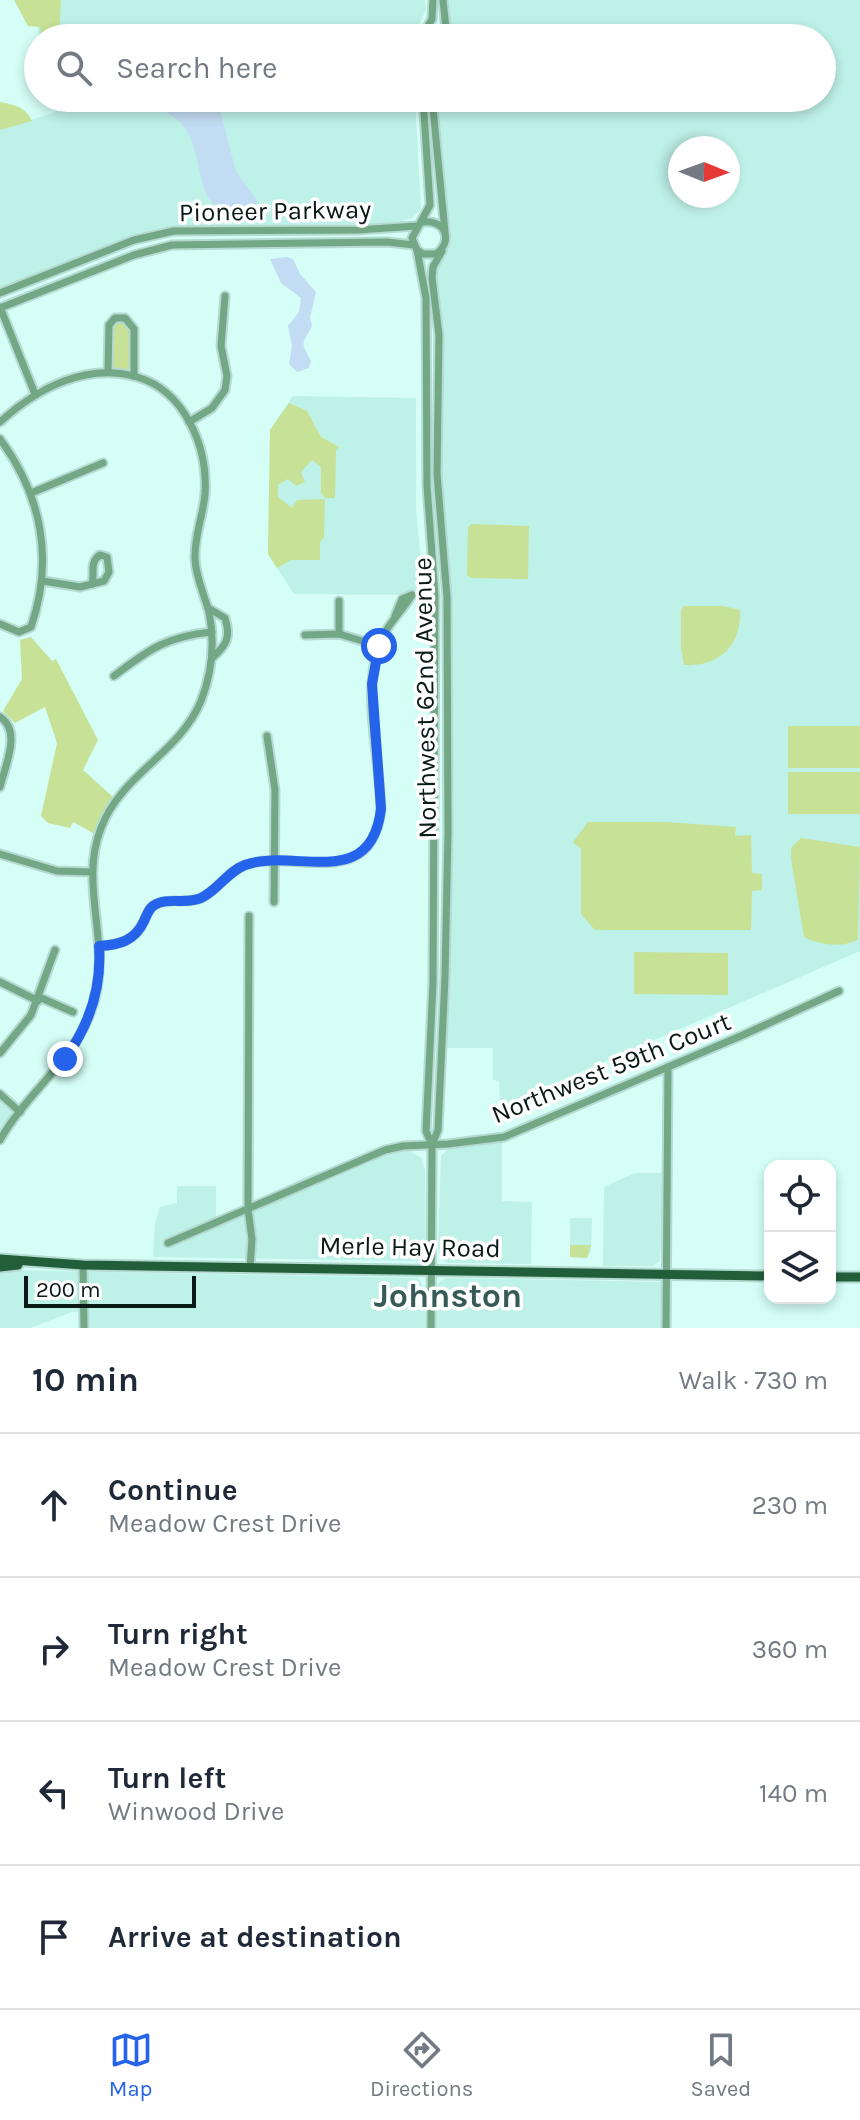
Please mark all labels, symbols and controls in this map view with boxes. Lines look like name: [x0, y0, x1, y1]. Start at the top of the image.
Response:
search box: [24, 24, 836, 112]
icon: search: [52, 46, 96, 90]
text: Search here: [116, 50, 277, 86]
north arrow: [668, 136, 740, 208]
street label: Pioneer Parkway: [179, 194, 371, 228]
street label: Northwest 62nd Avenue: [407, 557, 443, 839]
route start: [361, 628, 397, 664]
street label: Northwest 59th Court: [487, 1006, 735, 1130]
route end: [47, 1041, 83, 1077]
map controls: [764, 1160, 836, 1304]
button: locate: [764, 1160, 836, 1232]
street label: Merle Hay Road: [319, 1230, 501, 1264]
button: layers: [764, 1232, 836, 1304]
scale bar: [24, 1272, 196, 1308]
district label: Johnston: [374, 1276, 522, 1316]
text: 200 m: [36, 1277, 101, 1303]
text: 10 min: [32, 1360, 139, 1400]
text: Walk · 730 m: [679, 1365, 828, 1396]
text: Continue: [108, 1472, 238, 1508]
icon: ahead: [32, 1483, 76, 1527]
text: 230 m: [752, 1490, 828, 1521]
text: Meadow Crest Drive: [108, 1508, 341, 1539]
text: Turn right: [108, 1616, 248, 1652]
icon: right: [32, 1627, 76, 1671]
text: 360 m: [752, 1634, 828, 1665]
text: Meadow Crest Drive: [108, 1652, 341, 1683]
text: Turn left: [108, 1760, 226, 1796]
icon: left: [32, 1771, 76, 1815]
text: 140 m: [759, 1778, 828, 1809]
text: Winwood Drive: [108, 1796, 284, 1827]
icon: arrive: [32, 1915, 76, 1959]
text: Arrive at destination: [108, 1919, 402, 1955]
tab: Map: [109, 2028, 153, 2102]
tab: Directions: [370, 2028, 473, 2102]
tab: Saved: [691, 2028, 751, 2102]

